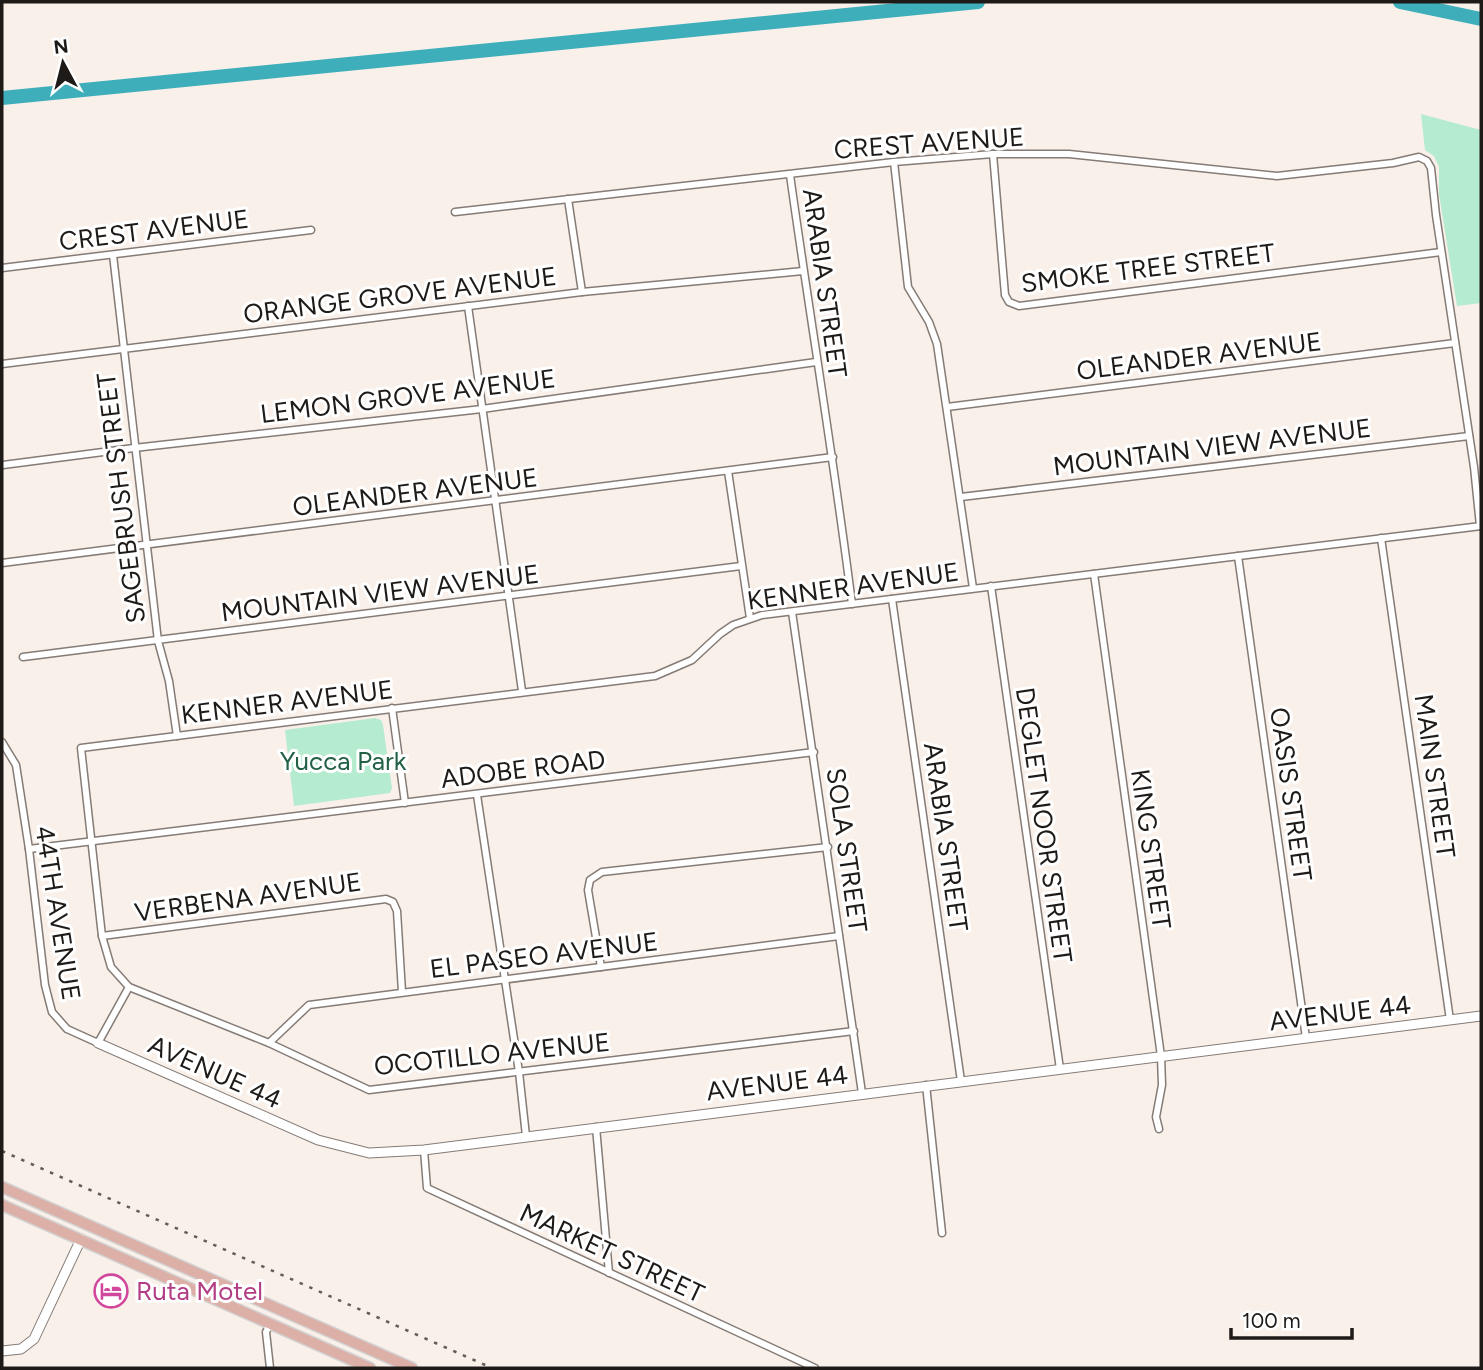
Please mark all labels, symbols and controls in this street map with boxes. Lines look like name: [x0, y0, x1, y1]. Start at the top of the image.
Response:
north arrow: [28, 28, 98, 98]
text: N: [52, 34, 70, 59]
street label: CREST AVENUE: [833, 120, 1025, 166]
street label: ARABIA STREET: [796, 187, 854, 380]
street label: CREST AVENUE: [57, 202, 251, 258]
street label: SMOKE TREE STREET: [1019, 236, 1277, 299]
street label: ORANGE GROVE AVENUE: [242, 260, 558, 330]
street label: OLEANDER AVENUE: [1075, 325, 1323, 387]
street label: LEMON GROVE AVENUE: [259, 362, 557, 430]
street label: SAGEBRUSH STREET: [90, 370, 152, 625]
street label: MOUNTAIN VIEW AVENUE: [1051, 412, 1373, 482]
street label: OLEANDER AVENUE: [291, 461, 539, 523]
street label: KENNER AVENUE: [745, 555, 961, 617]
street label: MOUNTAIN VIEW AVENUE: [219, 558, 541, 628]
street label: KENNER AVENUE: [179, 673, 395, 731]
street label: DEGLET NOOR STREET: [1009, 685, 1079, 965]
street label: MAIN STREET: [1408, 692, 1462, 861]
street label: OASIS STREET: [1263, 705, 1319, 883]
street label: ARABIA STREET: [917, 741, 975, 934]
street label: ADOBE ROAD: [439, 743, 607, 795]
park label: Yucca Park: [280, 745, 407, 777]
street label: SOLA STREET: [820, 766, 874, 935]
street label: KING STREET: [1124, 767, 1178, 932]
street label: 44TH AVENUE: [28, 823, 88, 1003]
street label: VERBENA AVENUE: [132, 865, 364, 929]
street label: EL PASEO AVENUE: [428, 925, 660, 985]
street label: AVENUE 44: [1267, 988, 1413, 1038]
street label: OCOTILLO AVENUE: [372, 1026, 612, 1082]
street label: AVENUE 44: [143, 1028, 287, 1116]
street label: AVENUE 44: [704, 1058, 850, 1108]
street label: MARKET STREET: [515, 1196, 710, 1310]
hotel icon: Ruta Motel: [92, 1272, 130, 1310]
place label: Ruta Motel: [136, 1275, 263, 1307]
scale bar: [1231, 1296, 1352, 1340]
text: 100 m: [1242, 1308, 1301, 1333]

